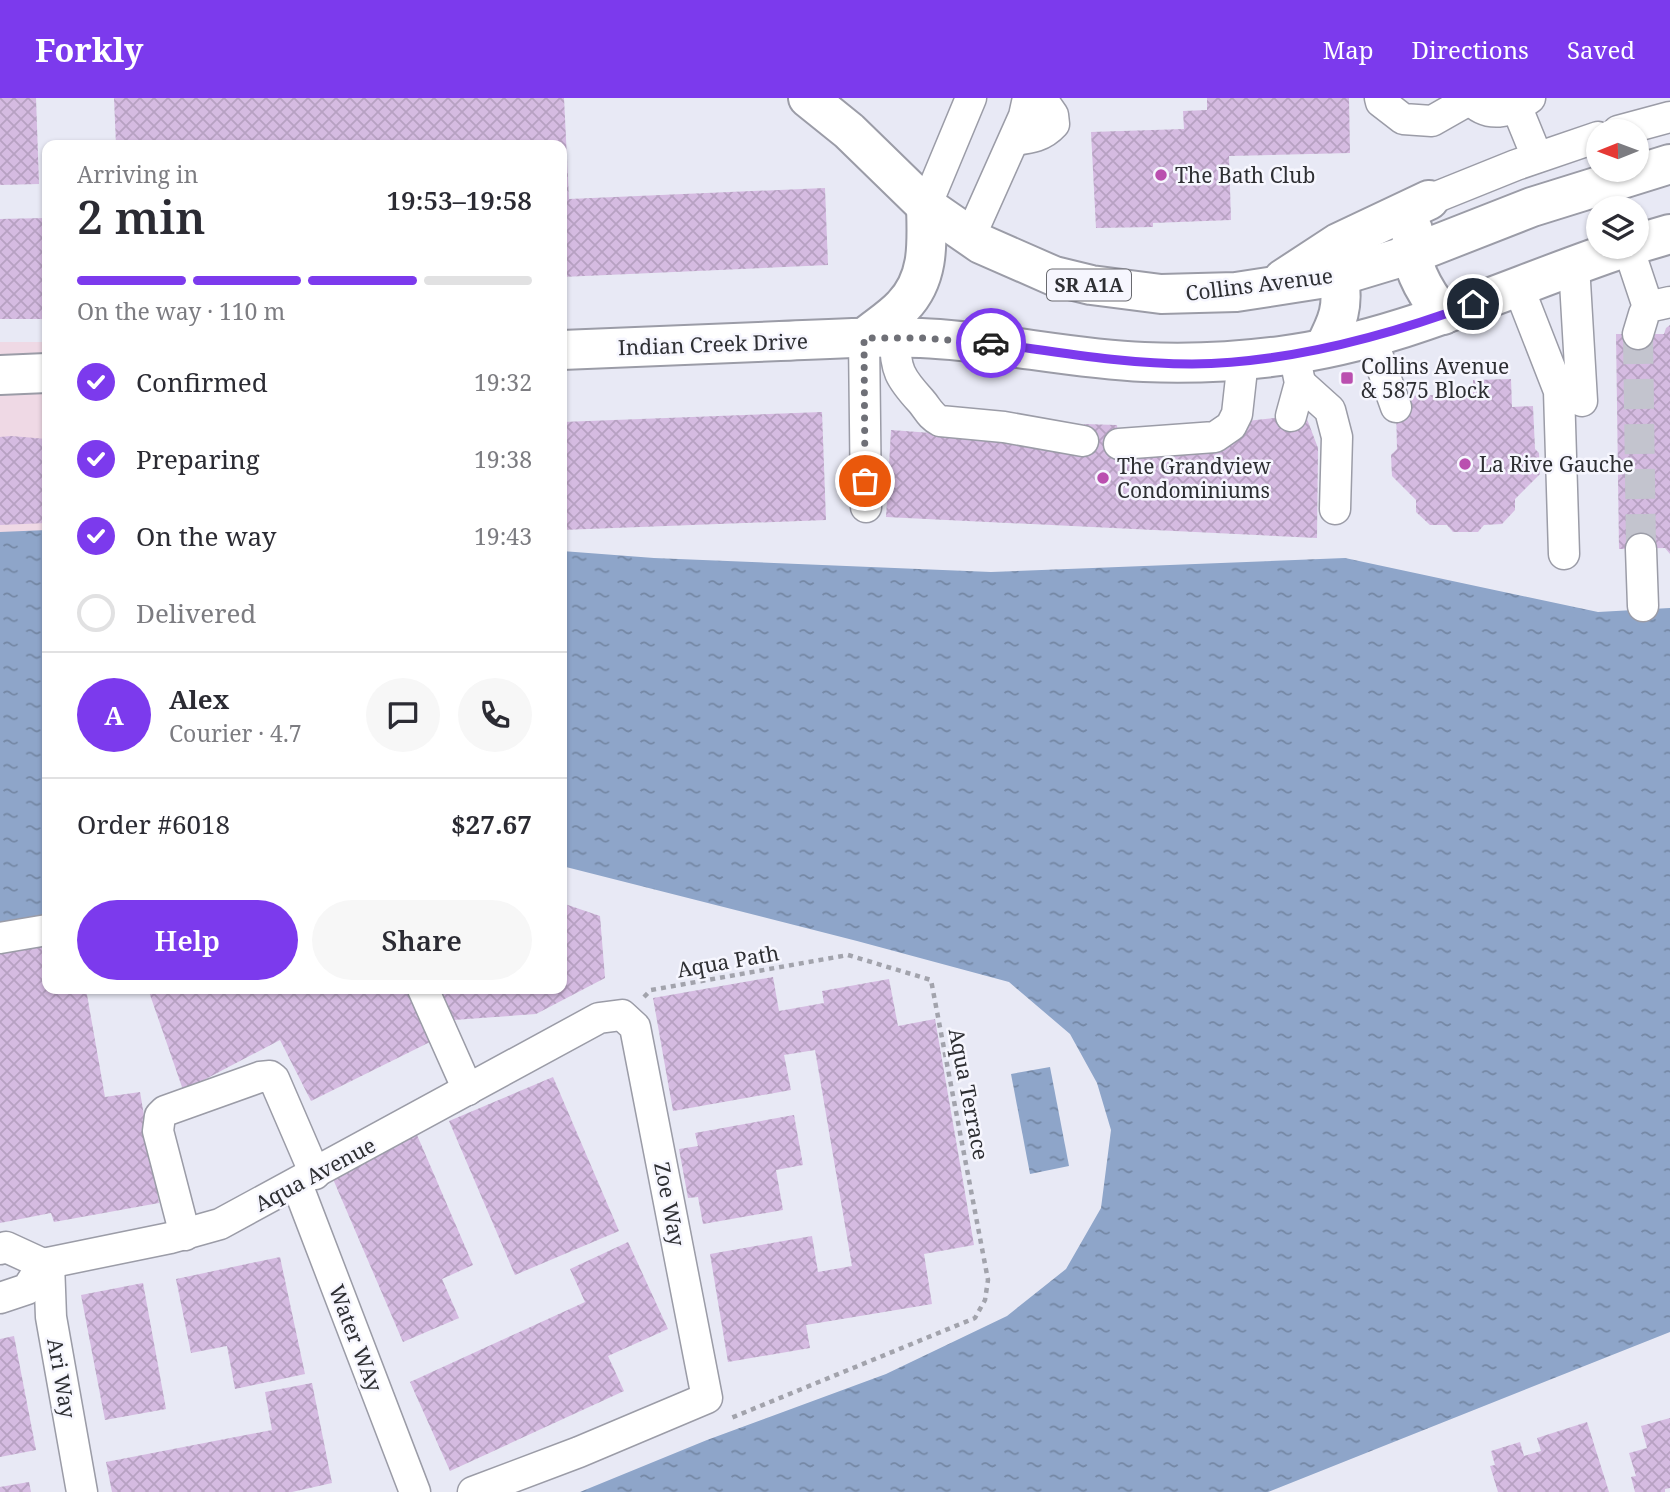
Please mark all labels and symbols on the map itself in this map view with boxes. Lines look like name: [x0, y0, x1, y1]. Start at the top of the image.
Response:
north arrow: [1586, 119, 1648, 182]
place label: The Bath Club: [1175, 161, 1315, 189]
marker: The Bath Club: [1153, 167, 1169, 183]
street label: Collins Avenue: [1184, 261, 1334, 307]
road number: SR A1A: [1047, 270, 1131, 300]
pin: [1443, 274, 1503, 334]
courier: [956, 308, 1026, 378]
street label: Indian Creek Drive: [618, 327, 808, 361]
place label: Collins Avenue & 5875 Block: [1361, 352, 1509, 404]
marker: Collins Avenue & 5875 Block: [1339, 370, 1355, 386]
place label: La Rive Gauche: [1479, 450, 1634, 478]
pin: [835, 451, 895, 511]
place label: The Grandview Condominiums: [1117, 452, 1272, 504]
marker: La Rive Gauche: [1457, 456, 1473, 472]
marker: The Grandview Condominiums: [1095, 470, 1111, 486]
street label: Aqua Path: [675, 938, 781, 984]
street label: Aqua Terrace: [942, 1026, 996, 1162]
street label: Aqua Avenue: [250, 1130, 380, 1218]
street label: Zoe Way: [648, 1160, 692, 1249]
street label: Water WAy: [323, 1280, 389, 1396]
street label: Ari Way: [41, 1336, 83, 1420]

